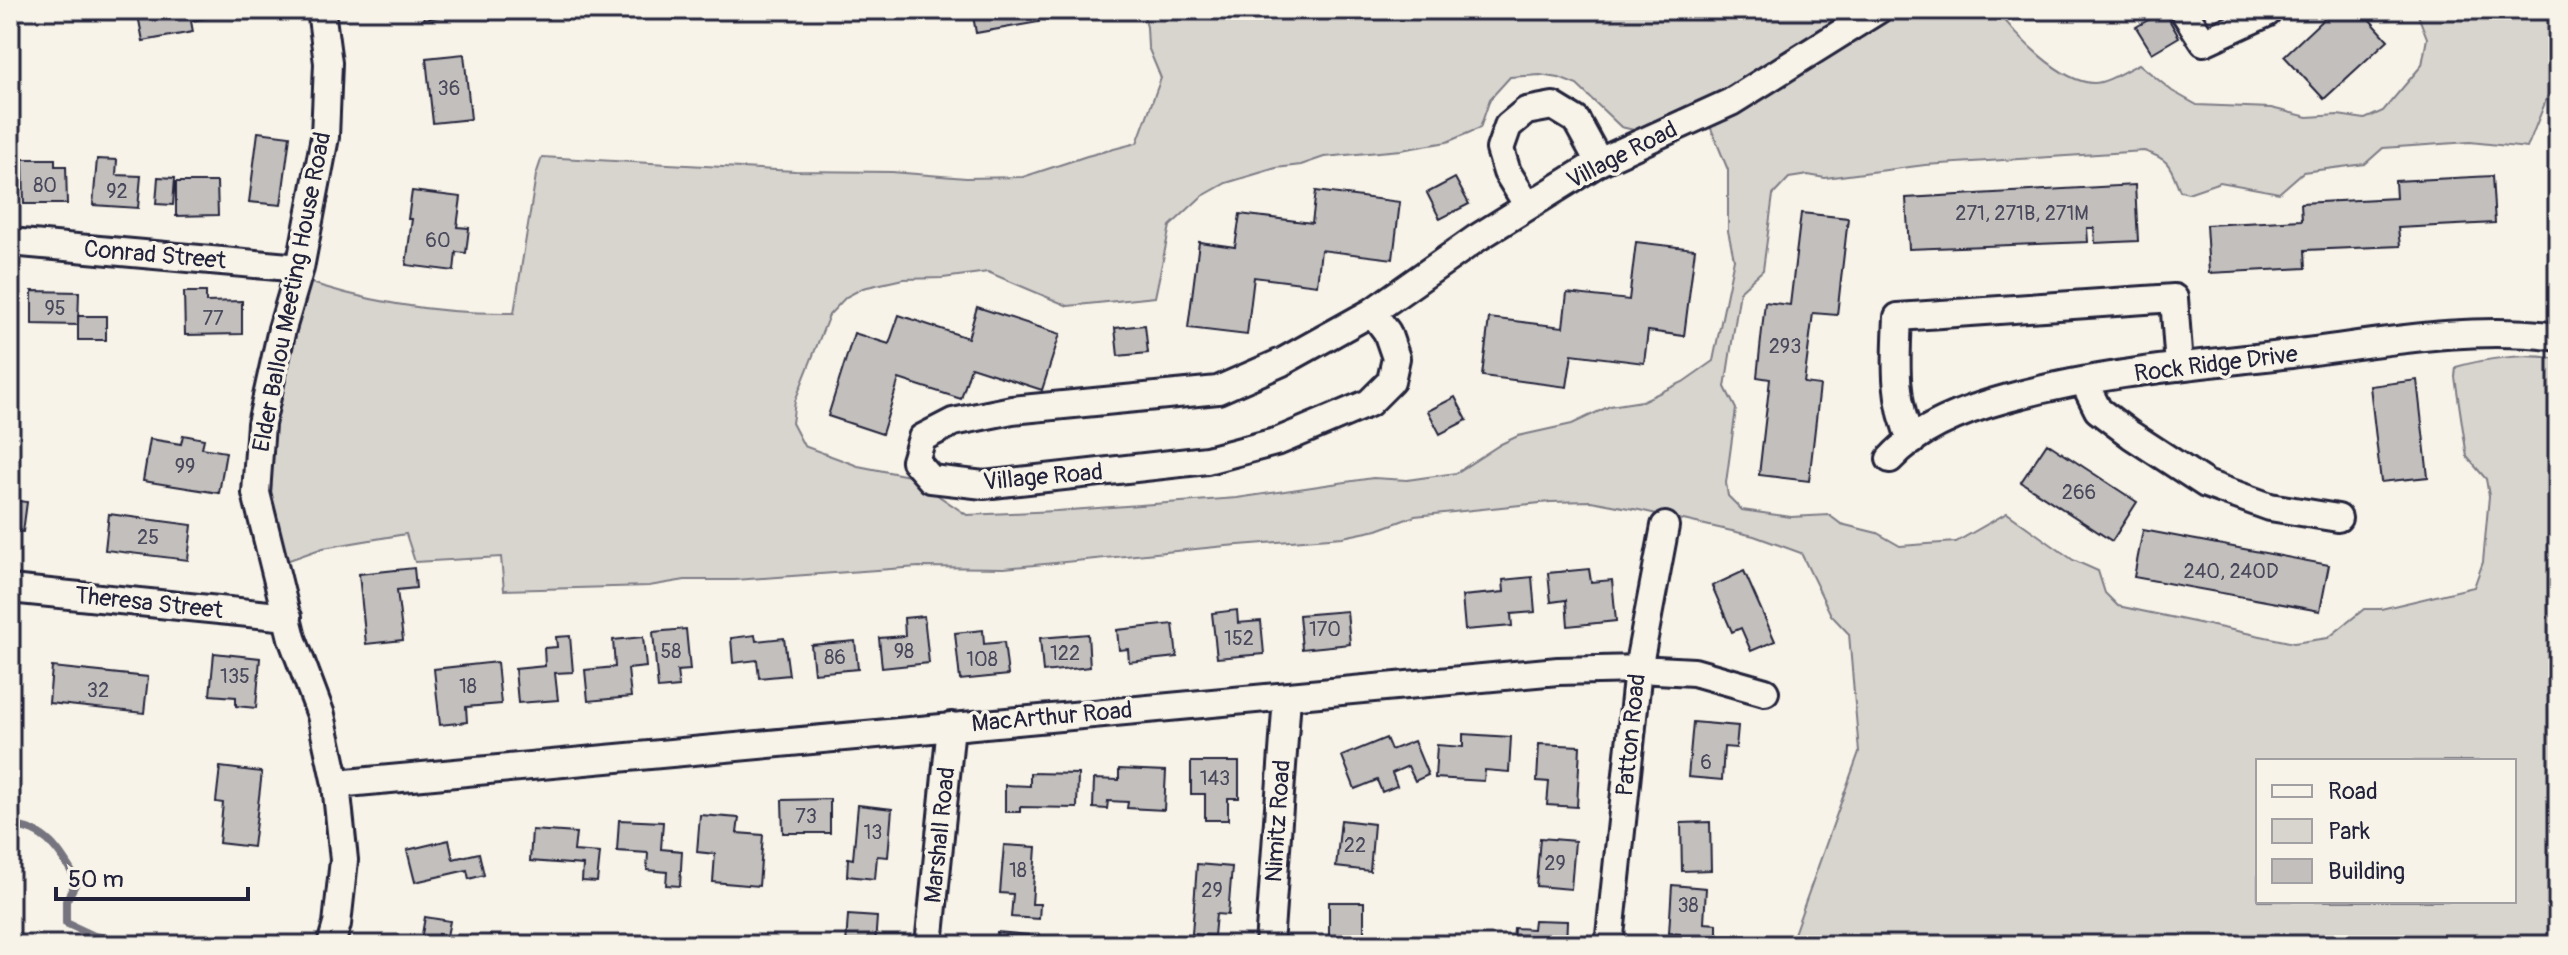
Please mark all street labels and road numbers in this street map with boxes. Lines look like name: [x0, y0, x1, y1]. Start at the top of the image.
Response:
street label: Village Road: [1562, 115, 1682, 195]
street label: Elder Ballou Meeting House Road: [247, 130, 337, 454]
street label: Conrad Street: [83, 234, 228, 276]
street label: Rock Ridge Drive: [2133, 340, 2299, 388]
street label: Village Road: [982, 457, 1104, 497]
street label: Theresa Street: [74, 581, 225, 625]
street label: Patton Road: [1610, 672, 1652, 798]
street label: MacArthur Road: [970, 696, 1134, 738]
street label: Nimitz Road: [1259, 759, 1297, 883]
street label: Marshall Road: [918, 766, 962, 904]

